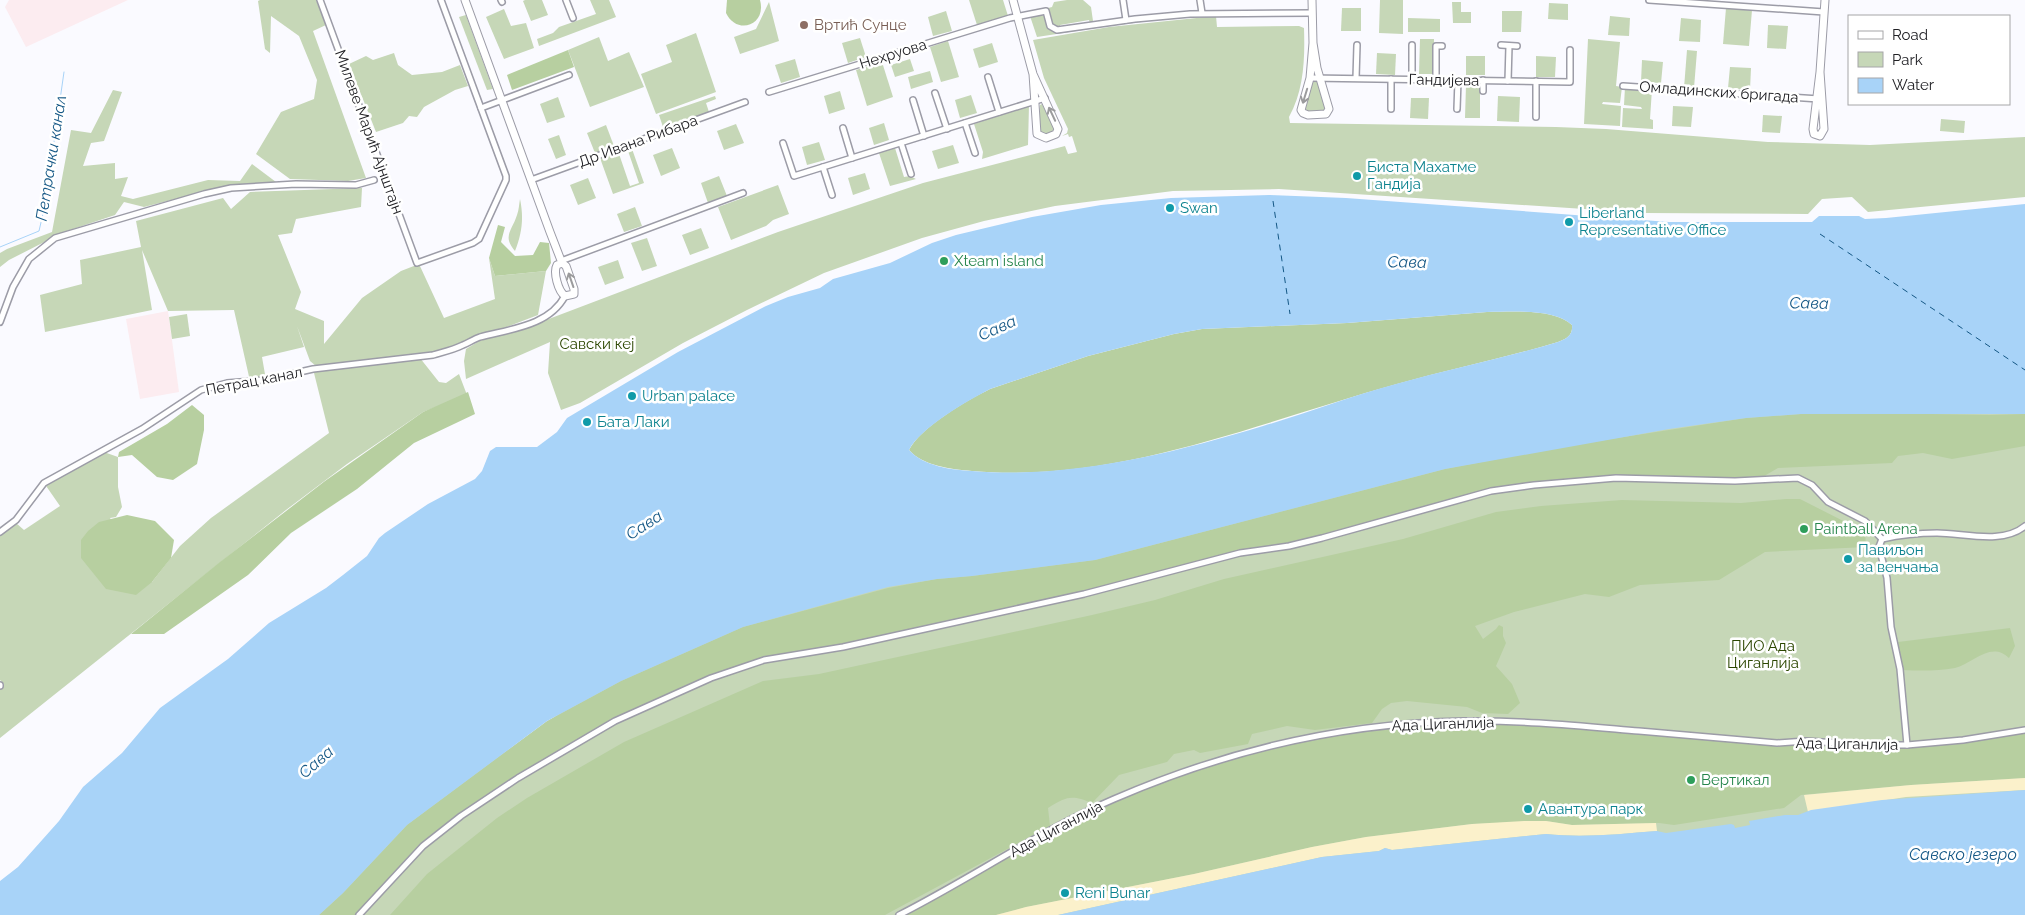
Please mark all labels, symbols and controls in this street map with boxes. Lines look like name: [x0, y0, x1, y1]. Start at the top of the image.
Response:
legend: [1848, 15, 2010, 105]
place label: Вртић Сунце: [814, 16, 907, 34]
marker: Вртић Сунце: [798, 19, 810, 31]
text: Road: [1892, 26, 1928, 44]
street label: Нехруова: [857, 35, 929, 73]
street label: Милеве Марић Ајнштајн: [331, 48, 407, 216]
text: Park: [1892, 51, 1923, 69]
street label: Гандијева: [1409, 70, 1479, 90]
text: Water: [1892, 76, 1935, 94]
street label: Омладинских бригада: [1639, 77, 1799, 107]
one-way arrow: [1299, 87, 1309, 103]
water label: Петрачки канал: [32, 94, 70, 222]
one-way arrow: [1047, 107, 1057, 122]
street label: Др Ивана Рибара: [576, 111, 700, 171]
place label: Биста Махатме Гандија: [1367, 158, 1476, 193]
marker: Биста Махатме Гандија: [1351, 170, 1363, 182]
place label: Swan: [1180, 199, 1218, 217]
marker: Swan: [1164, 202, 1176, 214]
place label: Liberland Representative Office: [1579, 204, 1726, 239]
marker: Liberland Representative Office: [1563, 216, 1575, 228]
place label: Xteam island: [954, 252, 1044, 270]
water label: Сава: [1387, 252, 1427, 272]
marker: Xteam island: [938, 255, 950, 267]
one-way arrow: [566, 273, 576, 289]
water label: Сава: [1789, 293, 1829, 313]
water label: Сава: [975, 311, 1019, 345]
park label: Савски кеј: [560, 335, 634, 353]
street label: Петрац канал: [204, 363, 304, 399]
place label: Urban palace: [642, 387, 735, 405]
marker: Urban palace: [626, 390, 638, 402]
place label: Бата Лаки: [597, 413, 670, 431]
marker: Бата Лаки: [581, 416, 593, 428]
water label: Сава: [622, 506, 666, 544]
place label: Paintball Arena: [1814, 520, 1918, 538]
marker: Paintball Arena: [1798, 523, 1810, 535]
place label: Павиљон за венчања: [1858, 541, 1939, 576]
marker: Павиљон за венчања: [1842, 553, 1854, 565]
park label: ПИО Ада Циганлија: [1727, 637, 1799, 672]
street label: Ада Циганлија: [1391, 713, 1495, 735]
street label: Ада Циганлија: [1795, 734, 1899, 754]
water label: Сава: [295, 742, 337, 782]
place label: Вертикал: [1701, 771, 1770, 789]
marker: Вертикал: [1685, 774, 1697, 786]
street label: Ада Циганлија: [1006, 797, 1106, 861]
place label: Авантура парк: [1538, 800, 1644, 818]
marker: Авантура парк: [1522, 803, 1534, 815]
water label: Савско језеро: [1909, 845, 2017, 864]
place label: Reni Bunar: [1075, 884, 1151, 902]
marker: Reni Bunar: [1059, 887, 1071, 899]

